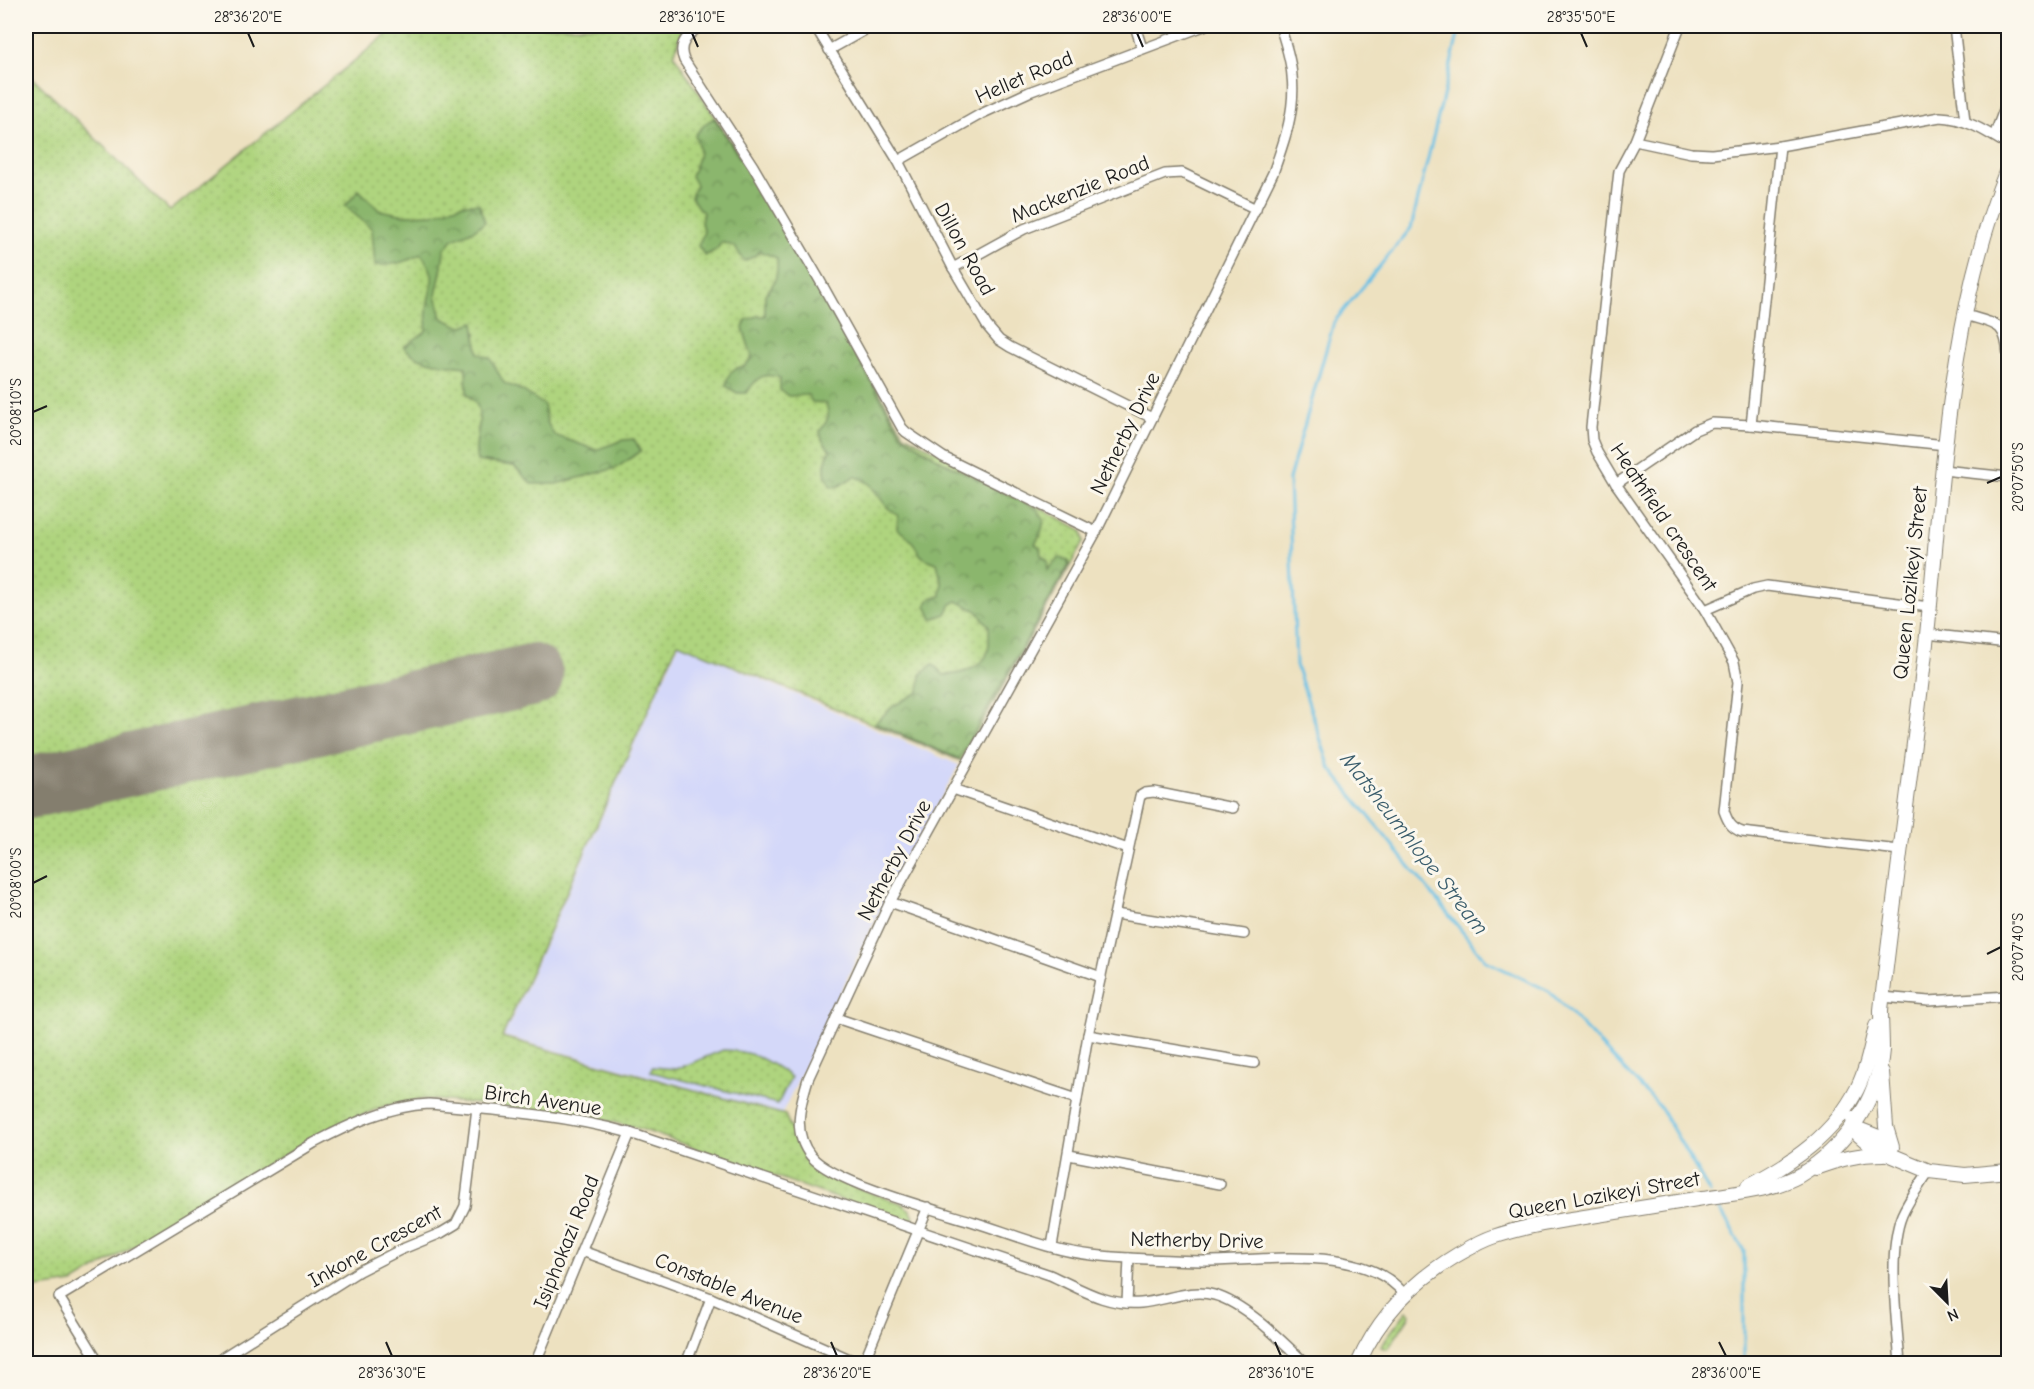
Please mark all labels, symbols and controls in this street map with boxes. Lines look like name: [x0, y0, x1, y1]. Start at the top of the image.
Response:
text: 28°36'20"E: [214, 8, 282, 26]
text: 28°36'10"E: [659, 8, 725, 26]
text: 28°36'00"E: [1102, 8, 1172, 26]
text: 28°35'50"E: [1547, 8, 1615, 26]
street label: Hellet Road: [972, 46, 1076, 108]
street label: Mackenzie Road: [1007, 150, 1153, 228]
street label: Dillon Road: [930, 198, 1000, 300]
street label: Netherby Drive: [1085, 368, 1165, 498]
text: 20°08'10"S: [7, 378, 25, 446]
street label: Heathfield crescent: [1606, 438, 1723, 596]
text: 20°07'50"S: [2009, 442, 2027, 512]
street label: Queen Lozikeyi Street: [1888, 484, 1932, 681]
water label: Matsheumhlope Stream: [1334, 746, 1494, 940]
street label: Netherby Drive: [852, 796, 936, 924]
text: 20°08'00"S: [7, 847, 25, 919]
text: 20°07'40"S: [2009, 913, 2027, 981]
street label: Birch Avenue: [483, 1080, 603, 1120]
street label: Queen Lozikeyi Street: [1506, 1166, 1702, 1224]
street label: Isiphokazi Road: [528, 1172, 604, 1312]
street label: Inkone Crescent: [304, 1199, 446, 1292]
street label: Netherby Drive: [1130, 1227, 1264, 1253]
street label: Constable Avenue: [651, 1247, 807, 1329]
north arrow: [1917, 1272, 1977, 1332]
text: N: [1944, 1304, 1961, 1325]
text: 28°36'30"E: [358, 1364, 426, 1382]
text: 28°36'20"E: [803, 1364, 871, 1382]
text: 28°36'10"E: [1248, 1364, 1314, 1382]
text: 28°36'00"E: [1691, 1364, 1761, 1382]

